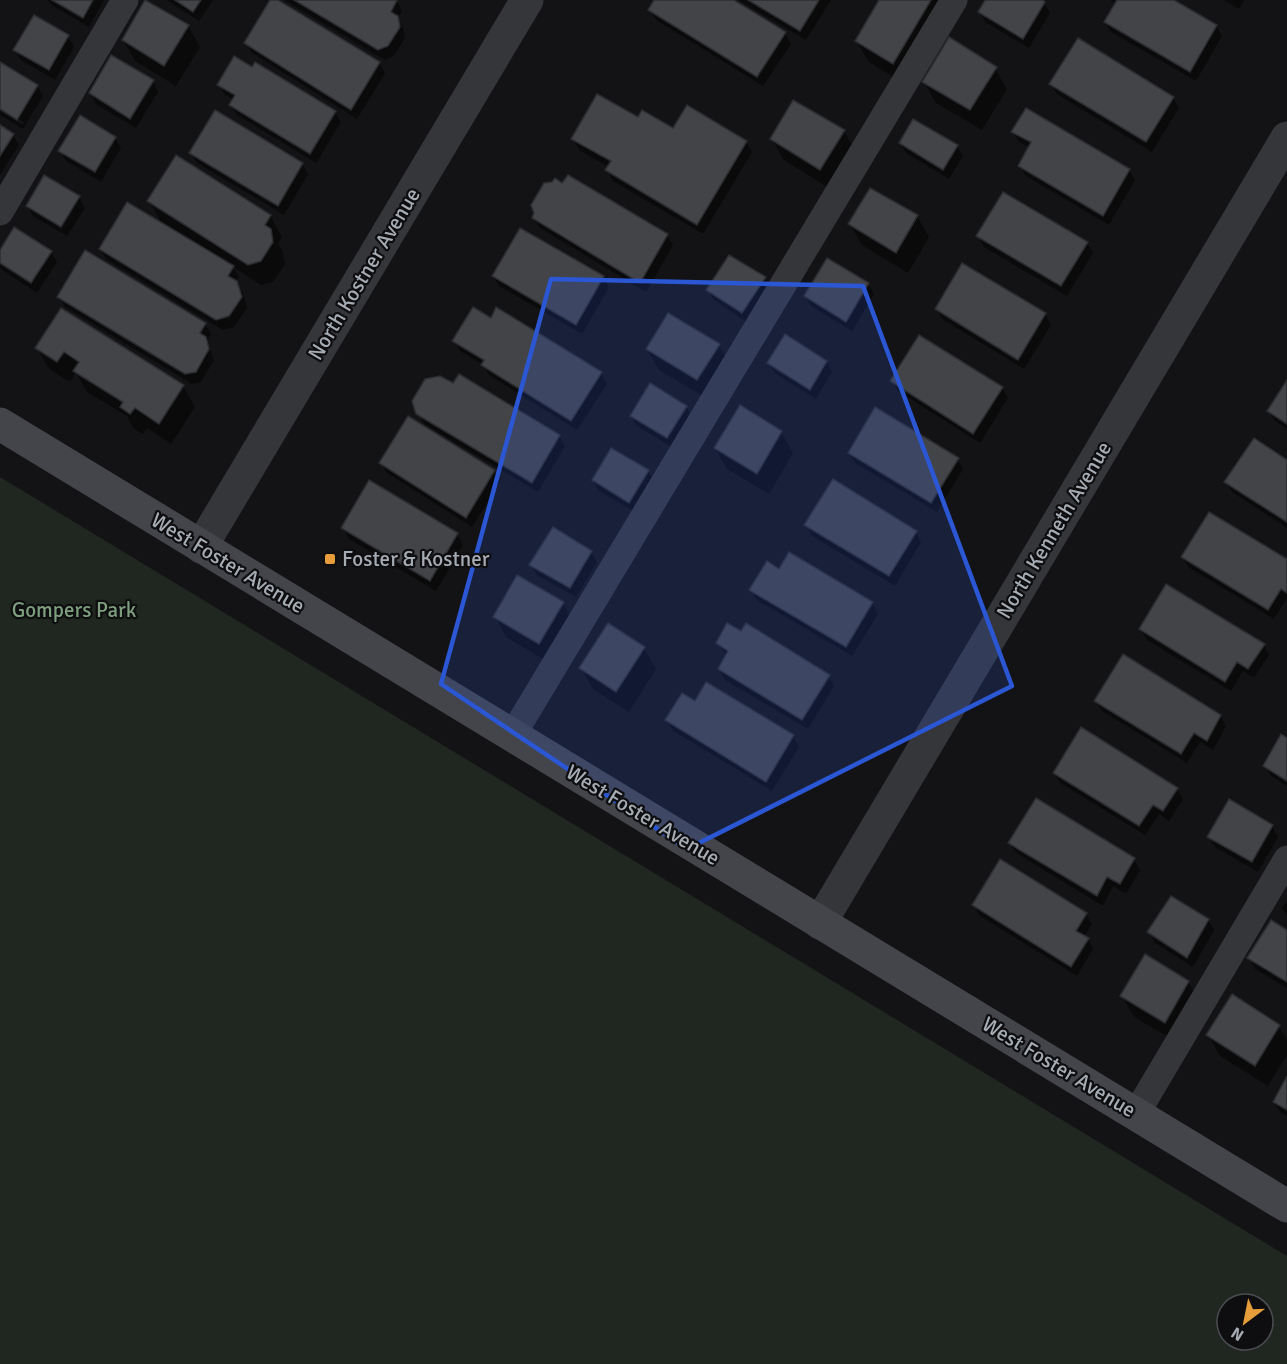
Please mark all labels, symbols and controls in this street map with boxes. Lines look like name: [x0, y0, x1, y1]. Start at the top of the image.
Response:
street label: North Kostner Avenue: [302, 183, 426, 365]
street label: North Kenneth Avenue: [991, 437, 1117, 623]
street label: West Foster Avenue: [146, 507, 310, 619]
place label: Foster & Kostner: [342, 546, 490, 572]
marker: Foster & Kostner: [323, 552, 337, 566]
park label: Gompers Park: [12, 597, 137, 623]
street label: West Foster Avenue: [561, 759, 725, 871]
street label: West Foster Avenue: [977, 1011, 1141, 1123]
north arrow: [1215, 1292, 1275, 1352]
text: N: [1228, 1322, 1248, 1345]

